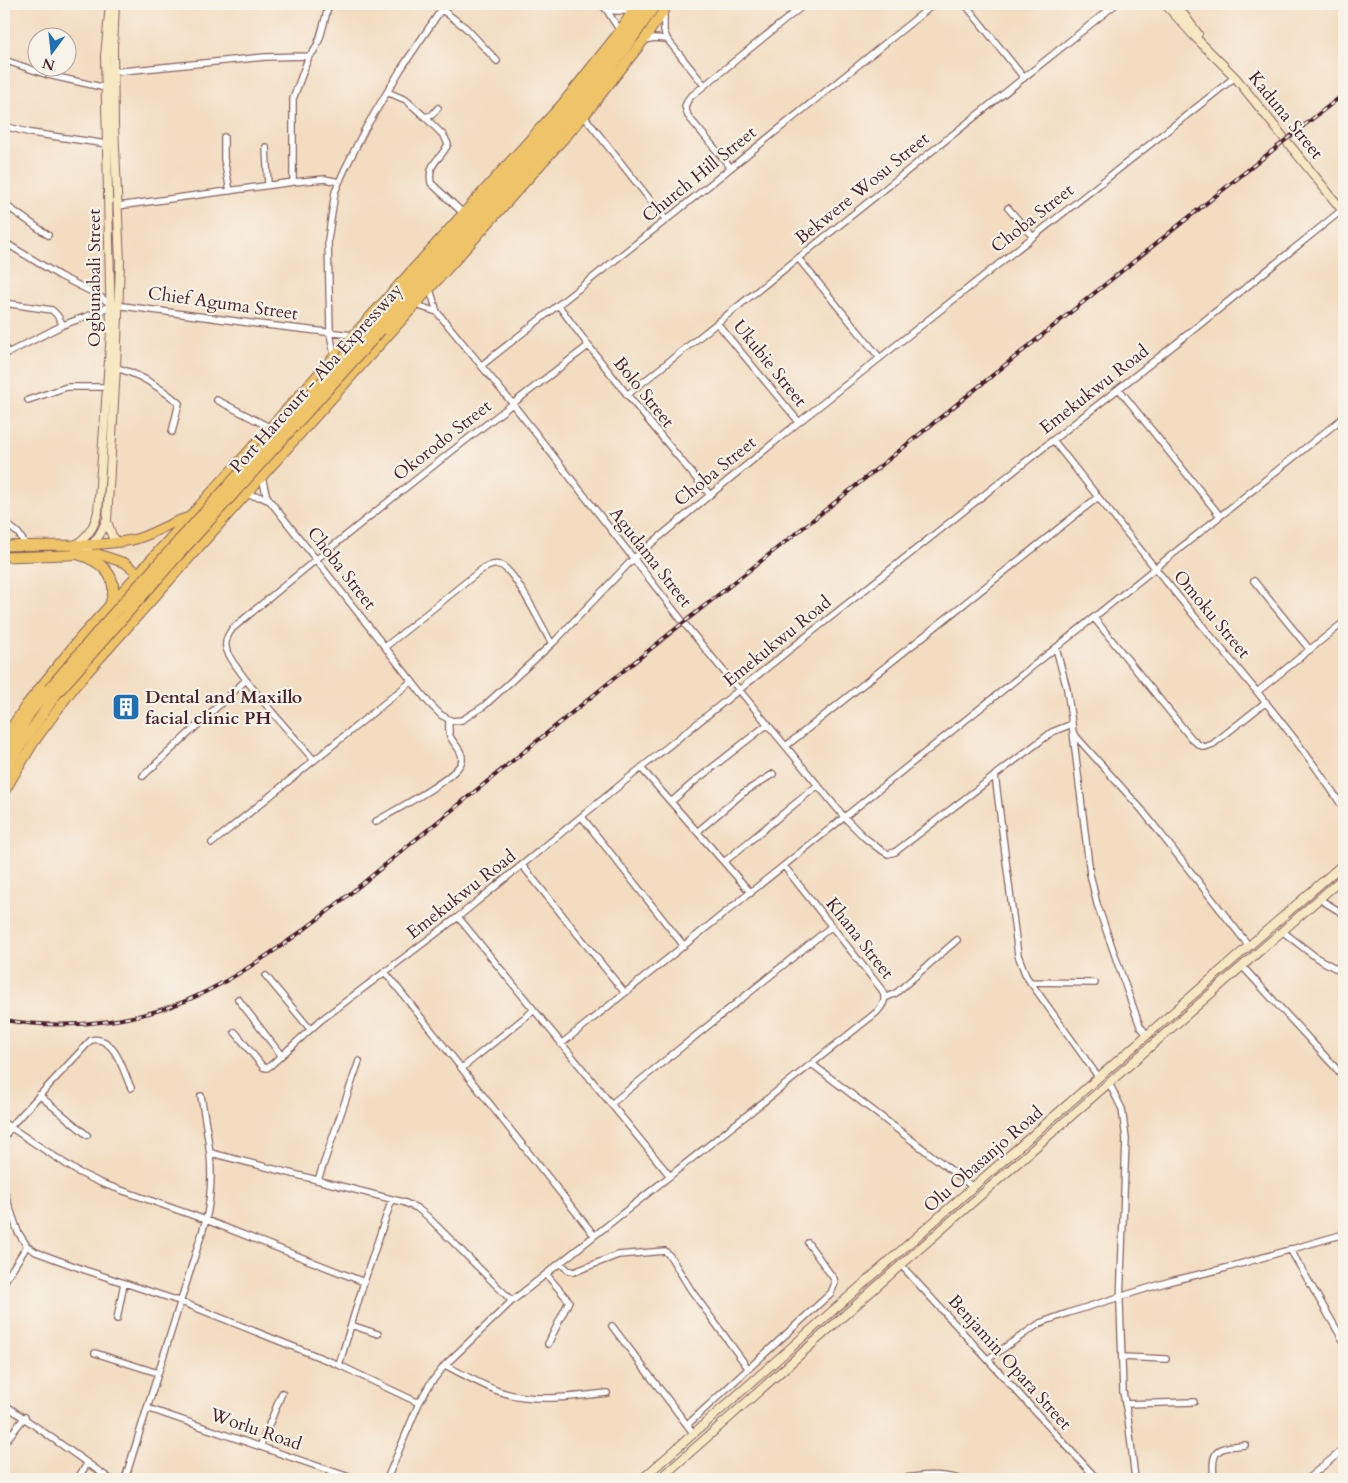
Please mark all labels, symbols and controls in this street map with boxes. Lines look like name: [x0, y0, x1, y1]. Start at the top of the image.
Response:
north arrow: [28, 28, 78, 78]
text: N: [40, 53, 57, 75]
street label: Kaduna Street: [1242, 66, 1329, 165]
street label: Church Hill Street: [637, 120, 762, 228]
street label: Bekwere Wosu Street: [790, 126, 935, 250]
street label: Choba Street: [986, 178, 1079, 259]
street label: Ogbunabali Street: [82, 208, 107, 347]
street label: Port Harcourt - Aba Expressway: [224, 278, 409, 479]
street label: Chief Aguma Street: [146, 281, 300, 326]
street label: Ukubie Street: [727, 315, 813, 412]
street label: Emekukwu Road: [1034, 339, 1154, 440]
street label: Bolo Street: [607, 352, 680, 433]
street label: Okorodo Street: [388, 394, 497, 487]
street label: Choba Street: [669, 430, 762, 512]
street label: Agudama Street: [603, 502, 698, 613]
street label: Choba Street: [301, 522, 382, 615]
street label: Omoku Street: [1167, 565, 1256, 664]
street label: Emekukwu Road: [718, 590, 837, 693]
place label: Dental and Maxillo facial clinic PH: [145, 685, 302, 731]
building icon: Dental and Maxillo facial clinic PH: [111, 692, 141, 722]
street label: Emekukwu Road: [401, 844, 521, 945]
street label: Khana Street: [820, 892, 900, 985]
street label: Olu Obasanjo Road: [918, 1100, 1049, 1218]
street label: Benjamin Opara Street: [942, 1289, 1077, 1436]
street label: Worlu Road: [206, 1402, 305, 1457]

